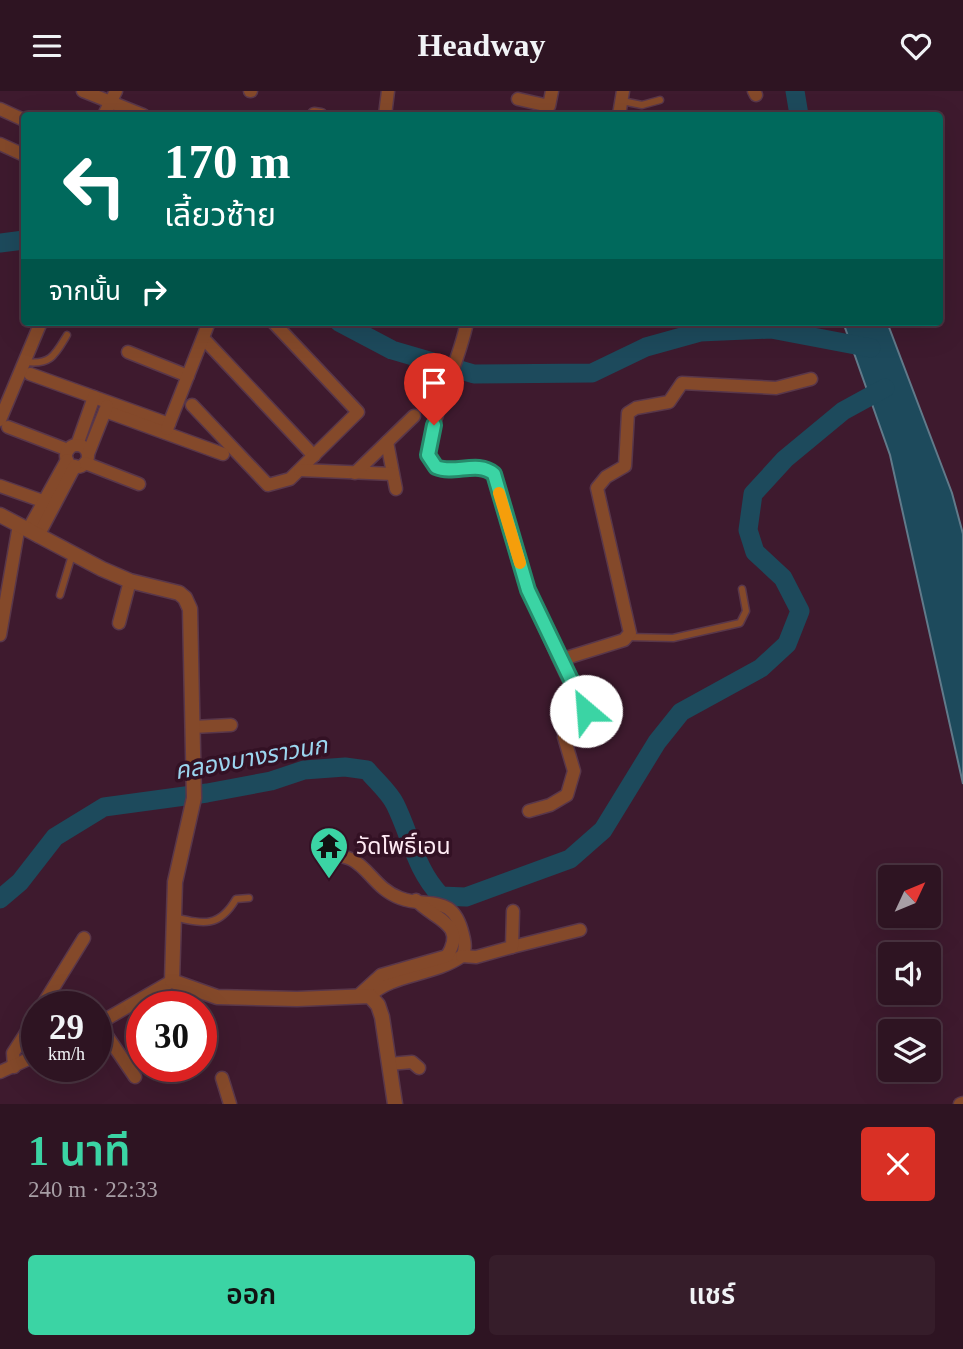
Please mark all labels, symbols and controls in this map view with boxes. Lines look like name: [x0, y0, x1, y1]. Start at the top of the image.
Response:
icon: menu: [28, 27, 66, 65]
text: Headway: [418, 27, 546, 63]
icon: heart: [897, 27, 935, 65]
text: 170 m: [164, 134, 291, 189]
icon: left: [49, 140, 140, 231]
text: เลี้ยวซ้าย: [164, 197, 276, 233]
icon: right: [135, 273, 173, 311]
text: จากนั้น: [49, 277, 121, 306]
pin: [404, 353, 464, 425]
icon: arrive: [415, 364, 453, 402]
position arrow: [549, 674, 623, 748]
water label: คลองบางราวนก: [173, 731, 331, 784]
temple icon: วัดโพธิ์เอน: [308, 825, 350, 880]
place label: วัดโพธิ์เอน: [356, 832, 450, 859]
north arrow: [878, 865, 942, 927]
map controls: [878, 865, 941, 1082]
button: sound: [878, 942, 941, 1005]
speed limit sign: 30: [126, 991, 217, 1082]
text: 29: [49, 1008, 84, 1047]
button: layers: [878, 1019, 941, 1082]
text: km/h: [48, 1044, 85, 1064]
button: close: [861, 1127, 935, 1201]
text: 1 นาที: [28, 1128, 130, 1174]
text: 240 m · 22:33: [28, 1177, 158, 1202]
button: ออก: [28, 1255, 475, 1335]
button: แชร์: [489, 1255, 935, 1335]

